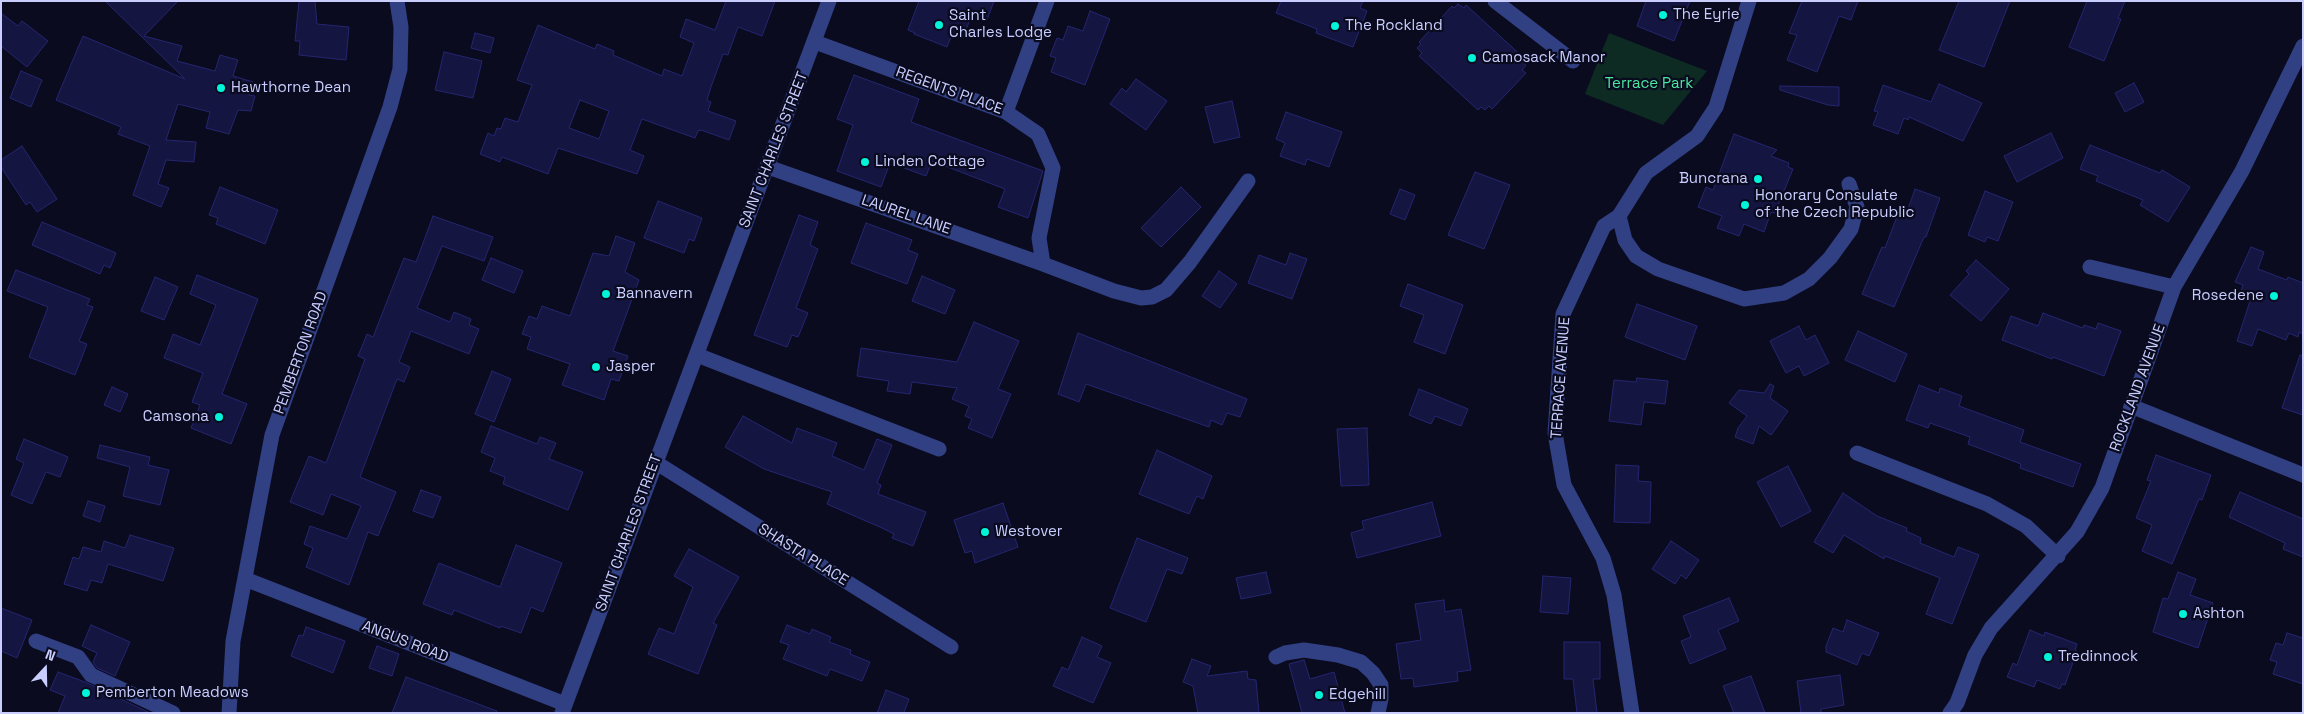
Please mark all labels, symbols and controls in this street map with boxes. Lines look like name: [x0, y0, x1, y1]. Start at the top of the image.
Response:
place label: The Eyrie: [1673, 6, 1740, 24]
place label: Saint Charles Lodge: [949, 7, 1052, 42]
marker: The Eyrie: [1657, 9, 1669, 21]
place label: The Rockland: [1345, 17, 1443, 35]
marker: Saint Charles Lodge: [933, 19, 945, 31]
marker: The Rockland: [1329, 20, 1341, 32]
place label: Camosack Manor: [1482, 49, 1605, 67]
marker: Camosack Manor: [1466, 52, 1478, 64]
street label: REGENTS PLACE: [893, 63, 1005, 119]
street label: SAINT CHARLES STREET: [736, 69, 812, 231]
park label: Terrace Park: [1605, 75, 1693, 93]
place label: Hawthorne Dean: [231, 79, 351, 97]
marker: Hawthorne Dean: [215, 82, 227, 94]
place label: Linden Cottage: [875, 153, 985, 171]
marker: Linden Cottage: [859, 156, 871, 168]
place label: Buncrana: [1679, 170, 1748, 188]
marker: Buncrana: [1752, 173, 1764, 185]
place label: Honorary Consulate of the Czech Republic: [1755, 187, 1915, 222]
street label: LAUREL LANE: [859, 191, 953, 239]
marker: Honorary Consulate of the Czech Republic: [1739, 199, 1751, 211]
place label: Bannavern: [616, 285, 693, 303]
place label: Rosedene: [2192, 287, 2264, 305]
marker: Bannavern: [600, 288, 612, 300]
street label: PEMBERTON ROAD: [270, 289, 332, 417]
marker: Rosedene: [2268, 290, 2280, 302]
street label: TERRACE AVENUE: [1548, 316, 1574, 440]
street label: ROCKLAND AVENUE: [2107, 322, 2169, 454]
place label: Jasper: [606, 358, 655, 376]
marker: Jasper: [590, 361, 602, 373]
place label: Camsona: [143, 408, 209, 426]
marker: Camsona: [213, 411, 225, 423]
street label: SAINT CHARLES STREET: [592, 452, 666, 614]
street label: SHASTA PLACE: [755, 520, 851, 590]
place label: Westover: [995, 523, 1062, 541]
marker: Westover: [979, 526, 991, 538]
place label: Ashton: [2193, 605, 2244, 623]
marker: Ashton: [2177, 608, 2189, 620]
street label: ANGUS ROAD: [359, 617, 451, 667]
north arrow: [20, 644, 70, 694]
text: N: [43, 645, 58, 665]
place label: Tredinnock: [2058, 648, 2138, 666]
marker: Tredinnock: [2042, 651, 2054, 663]
place label: Pemberton Meadows: [96, 684, 249, 702]
place label: Edgehill: [1329, 686, 1386, 704]
marker: Pemberton Meadows: [80, 687, 92, 699]
marker: Edgehill: [1313, 689, 1325, 701]

